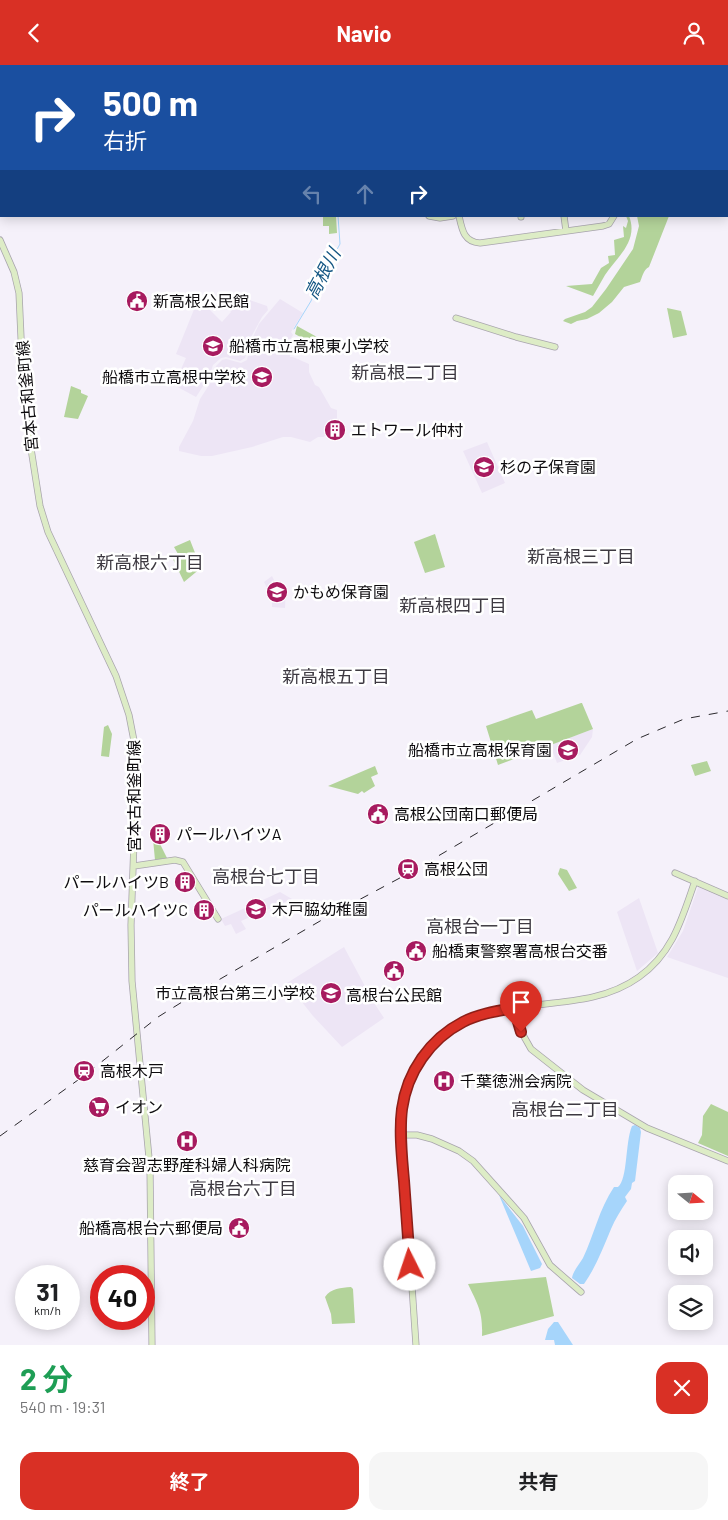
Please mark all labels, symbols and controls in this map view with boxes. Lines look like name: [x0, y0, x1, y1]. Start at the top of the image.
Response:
icon: back: [20, 19, 48, 47]
icon: person: [680, 19, 708, 47]
text: Navio: [336, 20, 392, 46]
text: 500 m: [103, 81, 198, 123]
icon: right: [20, 85, 85, 150]
text: 右折: [103, 127, 147, 153]
icon: left: [298, 180, 326, 208]
icon: ahead: [351, 180, 379, 208]
icon: right: [404, 180, 432, 208]
water label: 高根川: [300, 243, 345, 303]
public building icon: 新高根公民館: [125, 289, 149, 313]
place label: 新高根公民館: [153, 291, 249, 310]
school or university icon: 船橋市立高根東小学校: [201, 334, 225, 358]
place label: 船橋市立高根東小学校: [229, 336, 389, 355]
street label: 宮本古和釜町線: [12, 339, 41, 453]
district label: 新高根二丁目: [351, 361, 459, 383]
school or university icon: 船橋市立高根中学校: [250, 365, 274, 389]
place label: 船橋市立高根中学校: [102, 367, 246, 386]
building icon: エトワール仲村: [323, 418, 347, 442]
place label: エトワール仲村: [351, 420, 463, 439]
school or university icon: 杉の子保育園: [472, 455, 496, 479]
place label: 杉の子保育園: [500, 457, 596, 476]
district label: 新高根三丁目: [527, 545, 635, 567]
district label: 新高根六丁目: [96, 551, 204, 573]
school or university icon: かもめ保育園: [265, 580, 289, 604]
place label: かもめ保育園: [293, 582, 389, 601]
district label: 新高根四丁目: [399, 594, 507, 616]
district label: 新高根五丁目: [282, 665, 390, 687]
school or university icon: 船橋市立高根保育園: [556, 738, 580, 762]
street label: 宮本古和釜町線: [124, 740, 143, 852]
place label: 船橋市立高根保育園: [408, 740, 552, 759]
public building icon: 高根公団南口郵便局: [366, 802, 390, 826]
place label: 高根公団南口郵便局: [394, 804, 538, 823]
building icon: パールハイツA: [148, 822, 172, 846]
place label: パールハイツA: [176, 824, 282, 843]
station icon: 高根公団: [396, 857, 420, 881]
place label: 高根公団: [424, 859, 488, 878]
district label: 高根台七丁目: [212, 865, 320, 887]
building icon: パールハイツB: [173, 870, 197, 894]
place label: パールハイツB: [63, 872, 169, 891]
school or university icon: 木戸脇幼稚園: [244, 897, 268, 921]
building icon: パールハイツC: [192, 898, 216, 922]
place label: 木戸脇幼稚園: [272, 899, 368, 918]
place label: パールハイツC: [83, 900, 188, 919]
district label: 高根台一丁目: [426, 915, 534, 937]
public building icon: 船橋東警察署高根台交番: [404, 939, 428, 963]
place label: 船橋東警察署高根台交番: [432, 941, 608, 960]
public building icon: 高根台公民館: [382, 959, 406, 983]
school or university icon: 市立高根台第三小学校: [319, 981, 343, 1005]
pin: [500, 981, 542, 1032]
place label: 市立高根台第三小学校: [155, 983, 315, 1002]
place label: 高根台公民館: [346, 985, 442, 1004]
icon: arrive: [507, 988, 535, 1016]
station icon: 高根木戸: [72, 1059, 96, 1083]
place label: 高根木戸: [100, 1061, 164, 1080]
hospital icon: 千葉徳洲会病院: [432, 1069, 456, 1093]
place label: 千葉徳洲会病院: [460, 1071, 572, 1090]
supermarket icon: イオン: [87, 1095, 111, 1119]
place label: イオン: [115, 1097, 163, 1116]
district label: 高根台二丁目: [511, 1098, 619, 1120]
hospital icon: 慈育会習志野産科婦人科病院: [175, 1129, 199, 1153]
place label: 慈育会習志野産科婦人科病院: [83, 1155, 291, 1174]
north arrow: [668, 1175, 712, 1220]
map controls: [668, 1175, 713, 1330]
district label: 高根台六丁目: [189, 1177, 297, 1199]
public building icon: 船橋高根台六郵便局: [227, 1216, 251, 1240]
place label: 船橋高根台六郵便局: [79, 1218, 223, 1237]
button: sound: [668, 1230, 713, 1275]
position arrow: [383, 1238, 435, 1290]
speed limit sign: 40: [90, 1265, 155, 1330]
text: 31: [36, 1276, 59, 1306]
button: layers: [668, 1285, 713, 1330]
text: km/h: [34, 1303, 61, 1317]
text: 2 分: [20, 1360, 73, 1396]
button: close: [656, 1362, 708, 1414]
text: 540 m · 19:31: [20, 1397, 105, 1416]
button: 終了: [20, 1452, 359, 1510]
button: 共有: [369, 1452, 708, 1510]

